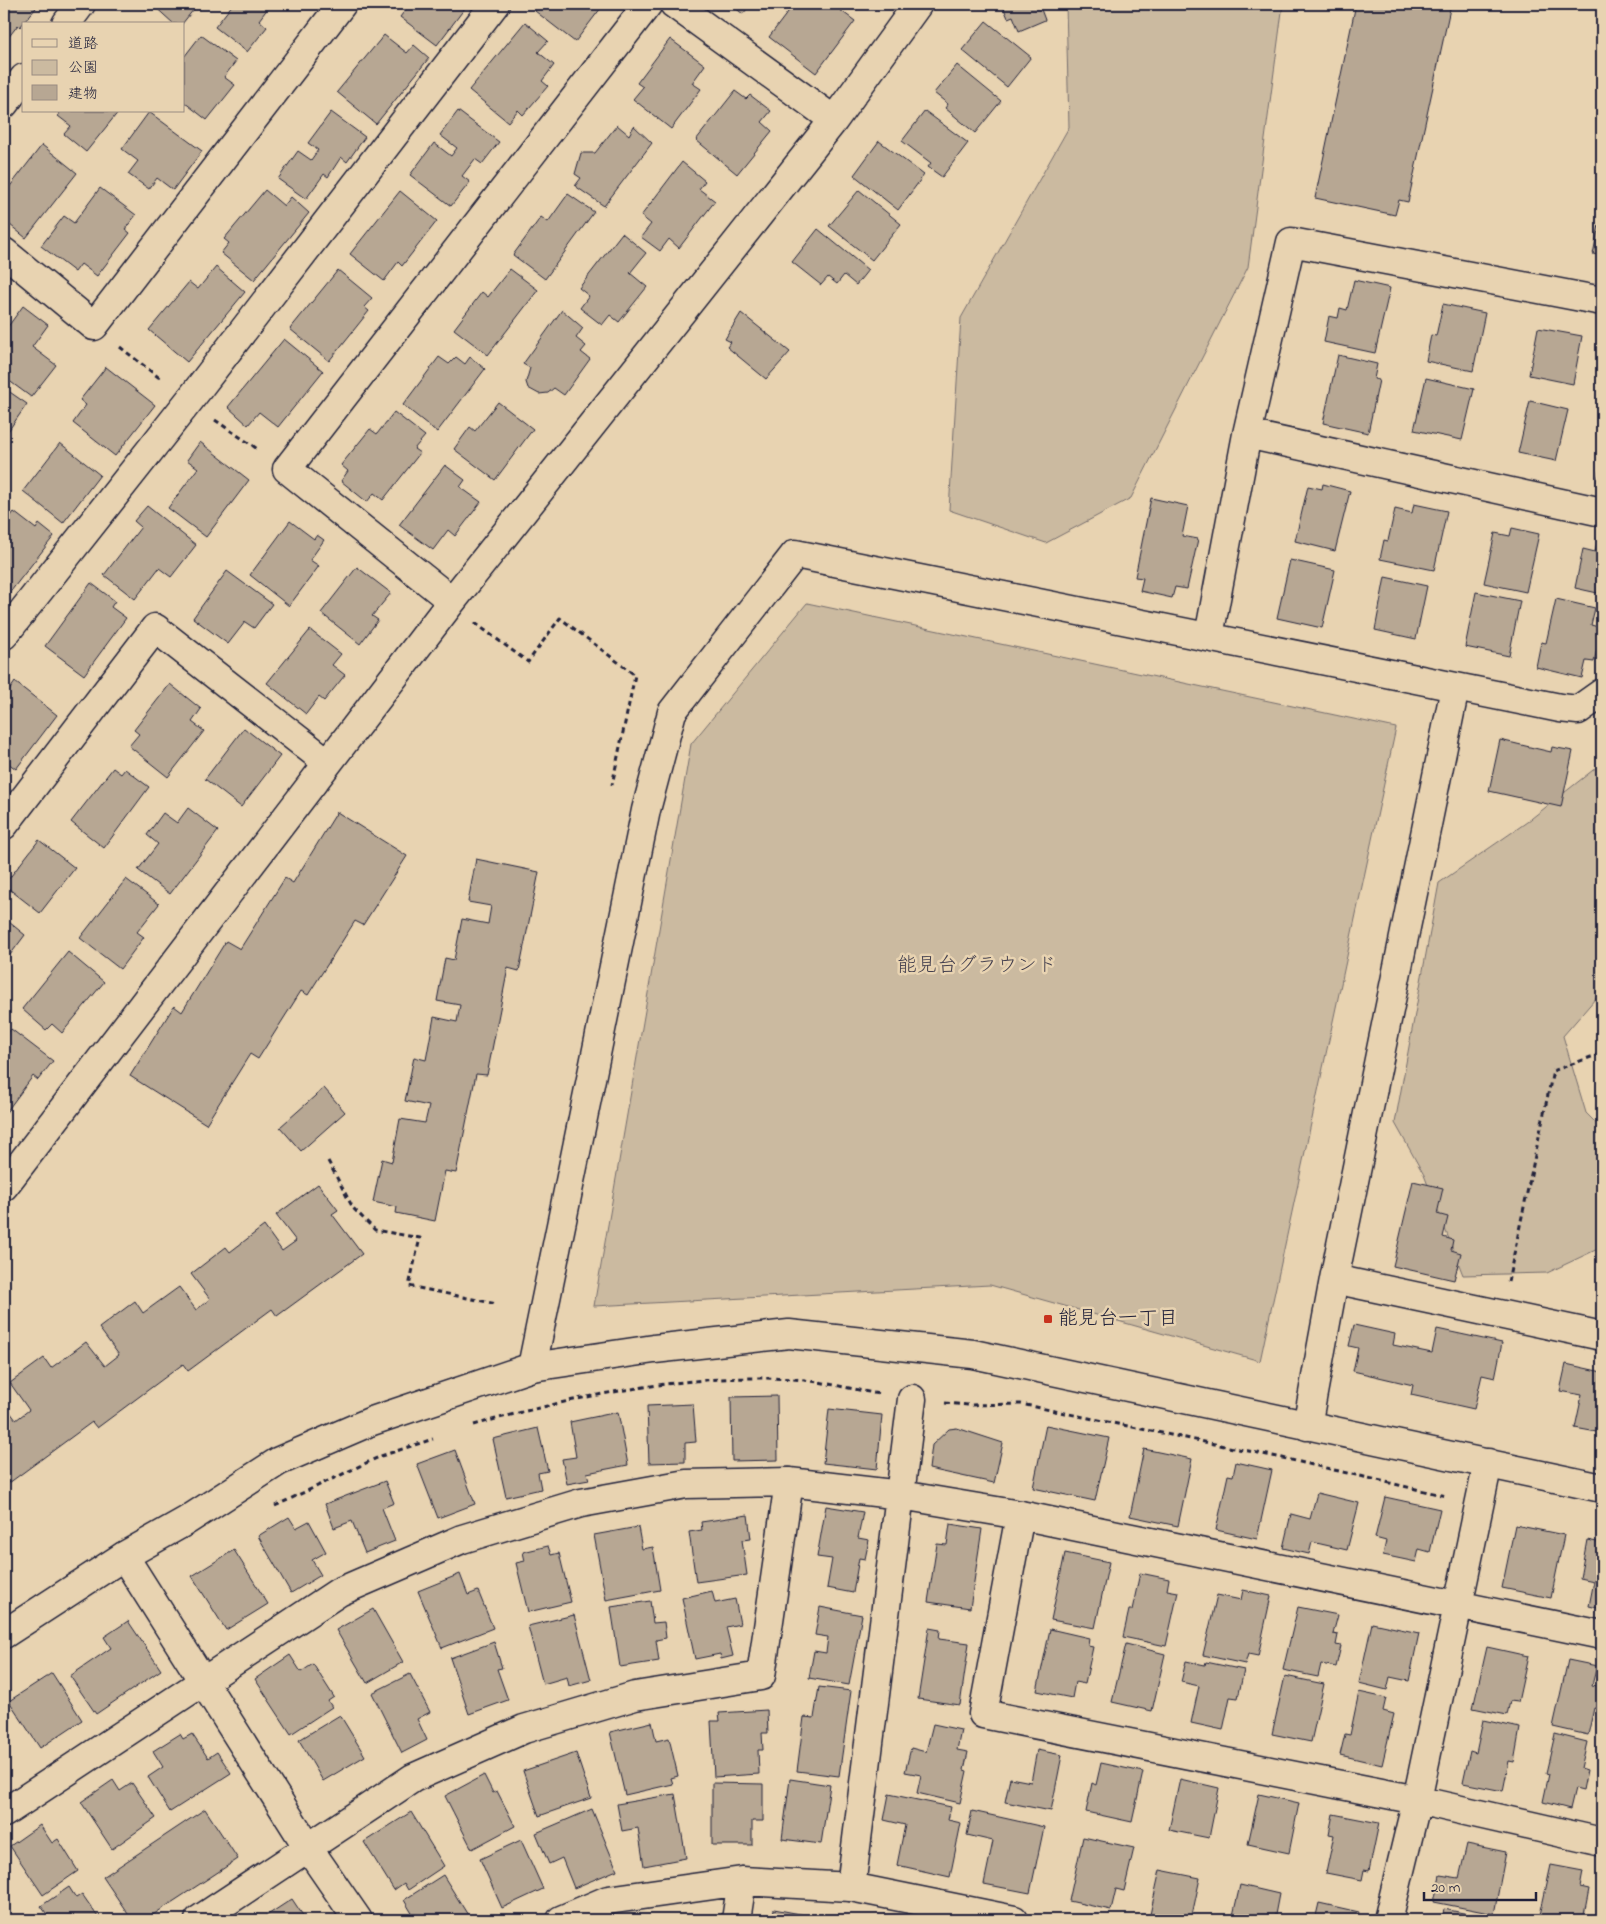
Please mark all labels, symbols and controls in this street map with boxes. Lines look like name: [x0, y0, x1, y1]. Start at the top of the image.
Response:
legend: [22, 22, 185, 112]
text: 道路: [68, 33, 98, 55]
text: 公園: [68, 57, 98, 79]
text: 建物: [68, 83, 98, 105]
park label: 能見台グラウンド: [897, 952, 1057, 981]
place label: 能見台一丁目: [1058, 1305, 1178, 1334]
marker: 能見台一丁目: [1042, 1313, 1054, 1325]
scale bar: [1424, 1869, 1536, 1901]
text: 20 m: [1431, 1877, 1461, 1899]

